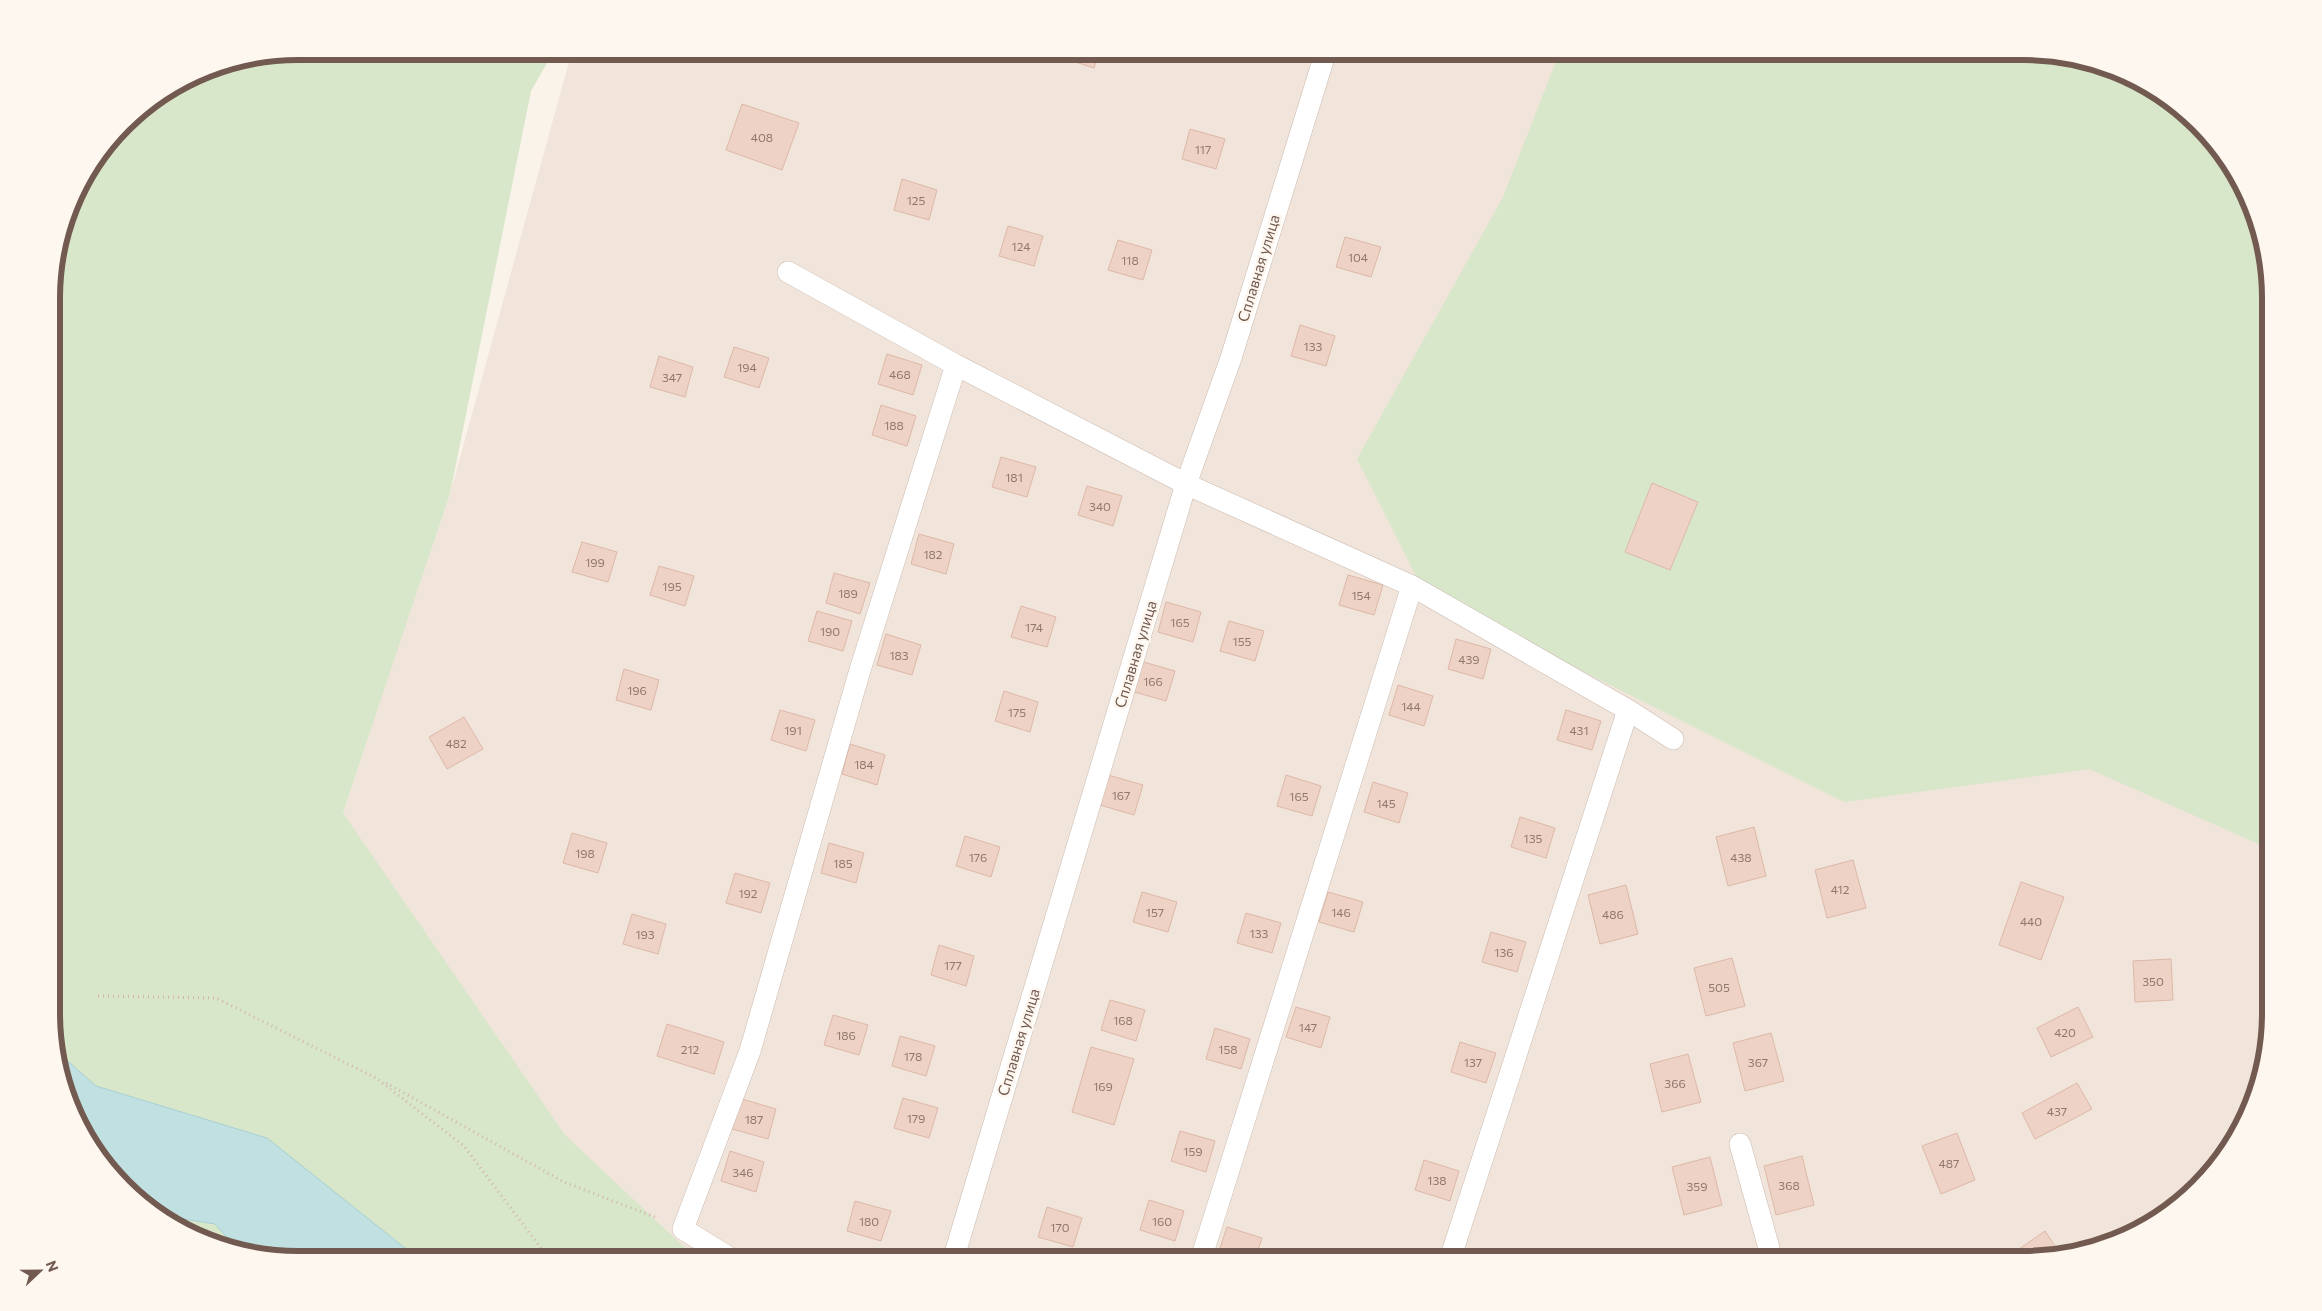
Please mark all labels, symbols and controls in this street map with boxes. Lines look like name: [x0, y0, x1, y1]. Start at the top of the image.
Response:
house number: 408: [751, 130, 773, 144]
house number: 117: [1195, 142, 1211, 156]
house number: 125: [907, 193, 925, 207]
street label: Сплавная улица: [1233, 212, 1283, 324]
house number: 124: [1012, 239, 1030, 253]
house number: 104: [1348, 250, 1368, 264]
house number: 118: [1121, 253, 1139, 267]
house number: 133: [1304, 339, 1323, 353]
house number: 194: [737, 360, 757, 374]
house number: 468: [889, 367, 911, 381]
house number: 347: [662, 370, 682, 384]
house number: 188: [884, 418, 904, 432]
house number: 181: [1005, 470, 1023, 484]
house number: 340: [1089, 499, 1111, 513]
house number: 182: [923, 547, 943, 561]
house number: 199: [585, 555, 605, 569]
house number: 195: [662, 579, 682, 593]
house number: 189: [838, 586, 858, 600]
house number: 154: [1351, 588, 1371, 602]
street label: Сплавная улица: [1110, 598, 1160, 710]
house number: 165: [1170, 615, 1190, 629]
house number: 174: [1025, 620, 1043, 634]
house number: 190: [820, 624, 840, 638]
house number: 155: [1233, 634, 1252, 648]
house number: 183: [889, 648, 909, 662]
house number: 439: [1458, 652, 1480, 666]
house number: 166: [1143, 674, 1163, 688]
house number: 196: [627, 683, 647, 697]
house number: 144: [1401, 699, 1421, 713]
house number: 175: [1008, 705, 1026, 719]
house number: 191: [784, 723, 802, 737]
house number: 431: [1569, 723, 1589, 737]
house number: 482: [445, 736, 467, 750]
house number: 184: [854, 757, 874, 771]
house number: 167: [1112, 788, 1130, 802]
house number: 165: [1289, 789, 1309, 803]
house number: 145: [1376, 796, 1396, 810]
house number: 135: [1524, 831, 1543, 845]
house number: 198: [575, 846, 595, 860]
house number: 176: [969, 850, 987, 864]
house number: 438: [1730, 850, 1752, 864]
house number: 185: [833, 856, 853, 870]
house number: 412: [1831, 882, 1850, 896]
house number: 192: [738, 886, 758, 900]
house number: 157: [1146, 905, 1164, 919]
house number: 146: [1331, 905, 1351, 919]
house number: 486: [1602, 907, 1624, 921]
house number: 440: [2020, 914, 2042, 928]
house number: 133: [1250, 926, 1269, 940]
house number: 193: [635, 927, 655, 941]
house number: 136: [1494, 945, 1514, 959]
house number: 177: [944, 958, 962, 972]
house number: 350: [2142, 974, 2164, 988]
house number: 505: [1708, 980, 1730, 994]
street label: Сплавная улица: [993, 986, 1043, 1098]
house number: 168: [1113, 1013, 1133, 1027]
house number: 147: [1299, 1020, 1317, 1034]
house number: 420: [2054, 1025, 2076, 1039]
house number: 186: [836, 1028, 856, 1042]
house number: 212: [681, 1042, 700, 1056]
house number: 158: [1218, 1042, 1238, 1056]
house number: 178: [904, 1049, 922, 1063]
house number: 137: [1464, 1055, 1482, 1069]
house number: 367: [1748, 1055, 1768, 1069]
house number: 366: [1664, 1076, 1686, 1090]
house number: 169: [1093, 1079, 1113, 1093]
house number: 437: [2047, 1104, 2067, 1118]
house number: 179: [907, 1111, 925, 1125]
house number: 187: [745, 1112, 763, 1126]
house number: 159: [1183, 1144, 1203, 1158]
house number: 487: [1939, 1156, 1959, 1170]
house number: 346: [732, 1165, 754, 1179]
house number: 138: [1427, 1173, 1447, 1187]
house number: 368: [1778, 1178, 1800, 1192]
house number: 359: [1686, 1179, 1708, 1193]
house number: 180: [859, 1214, 879, 1228]
house number: 160: [1152, 1214, 1172, 1228]
house number: 170: [1050, 1220, 1070, 1234]
north arrow: [15, 1246, 65, 1296]
text: N: [43, 1258, 62, 1274]

